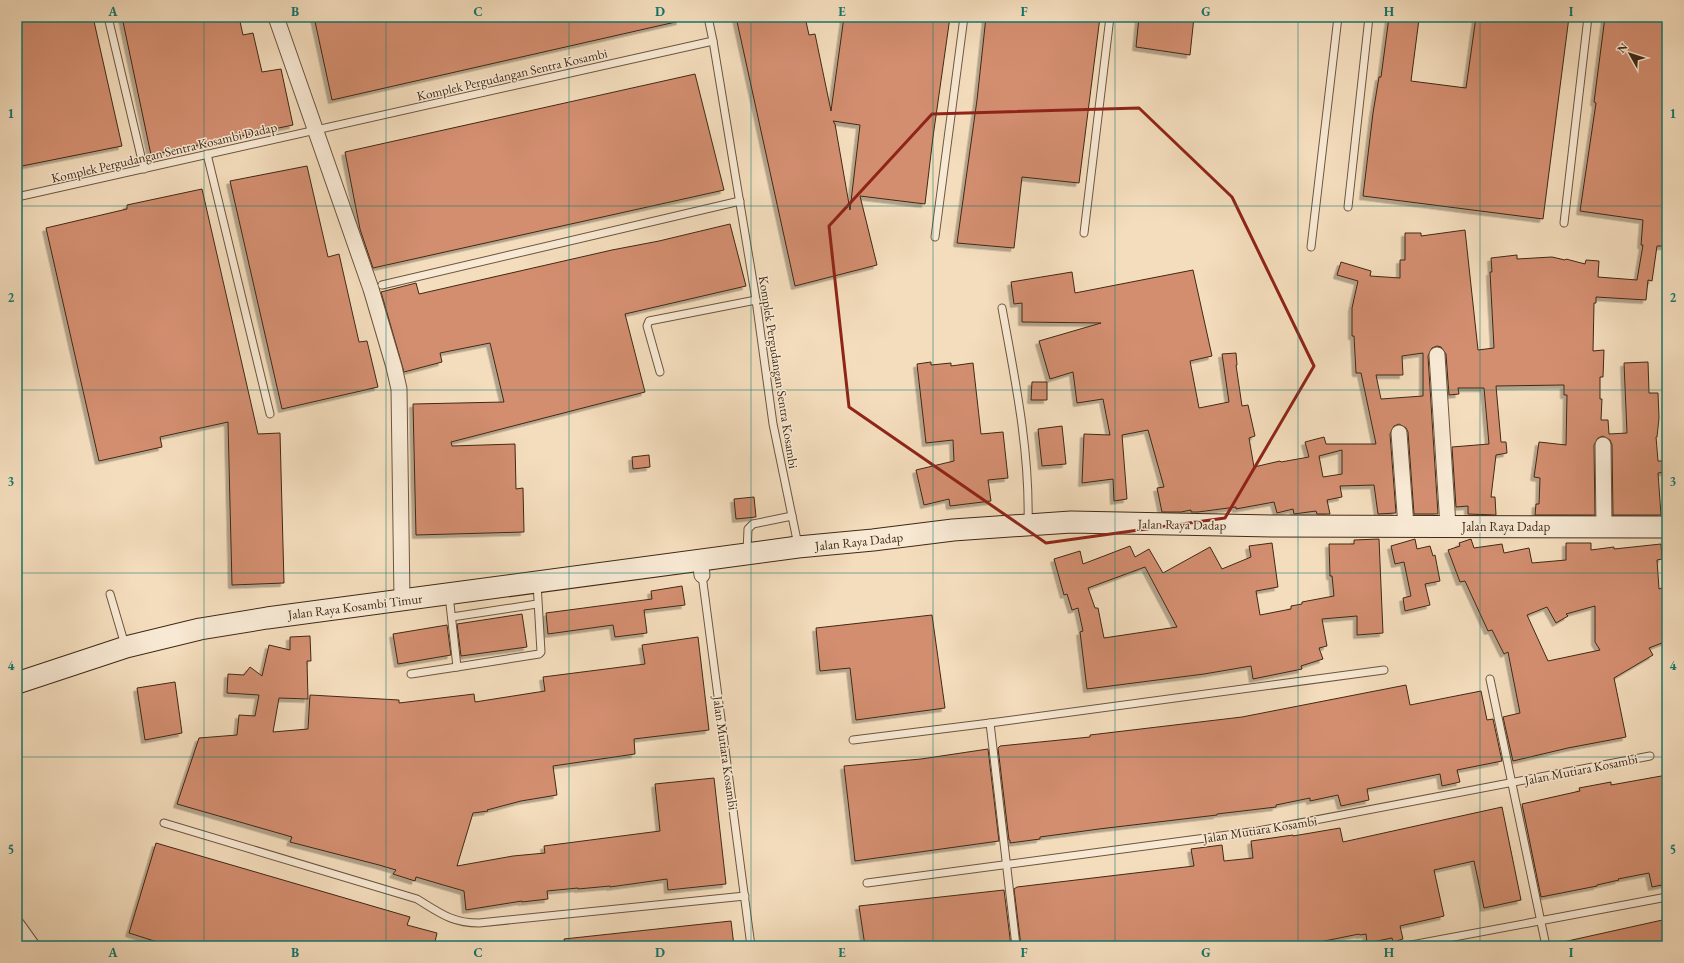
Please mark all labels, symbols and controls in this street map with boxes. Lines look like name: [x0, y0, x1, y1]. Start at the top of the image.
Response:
text: A: [107, 3, 118, 20]
text: B: [291, 3, 299, 20]
text: C: [473, 3, 483, 20]
text: D: [655, 3, 665, 20]
text: E: [838, 3, 846, 20]
text: F: [1020, 3, 1028, 20]
text: G: [1201, 3, 1211, 20]
text: H: [1384, 3, 1395, 20]
text: I: [1569, 3, 1574, 20]
north arrow: [1610, 34, 1650, 74]
text: N: [1614, 40, 1631, 56]
street label: Komplek Pergudangan Sentra Kosambi: [415, 44, 609, 105]
text: 1: [8, 105, 15, 122]
text: 1: [1670, 105, 1677, 122]
street label: Komplek Pergudangan Sentra Kosambi Dadap: [50, 118, 279, 187]
street label: Komplek Pergudangan Sentra Kosambi: [755, 274, 802, 470]
text: 2: [8, 289, 15, 306]
text: 2: [1670, 289, 1677, 306]
text: 3: [8, 473, 15, 490]
text: 3: [1670, 473, 1677, 490]
street label: Jalan Raya Dadap: [1137, 515, 1227, 534]
street label: Jalan Raya Dadap: [1461, 518, 1550, 535]
street label: Jalan Raya Dadap: [813, 528, 904, 555]
street label: Jalan Raya Kosambi Timur: [286, 590, 424, 623]
text: 4: [8, 657, 15, 674]
text: 4: [1670, 657, 1677, 674]
street label: Jalan Mutiara Kosambi: [709, 694, 742, 811]
street label: Jalan Mutiara Kosambi: [1522, 750, 1639, 789]
street label: Jalan Mutiara Kosambi: [1201, 812, 1318, 847]
text: 5: [8, 841, 14, 858]
text: 5: [1670, 841, 1676, 858]
text: A: [107, 944, 118, 961]
text: B: [291, 944, 299, 961]
text: C: [473, 944, 483, 961]
text: D: [655, 944, 665, 961]
text: E: [838, 944, 846, 961]
text: F: [1020, 944, 1028, 961]
text: G: [1201, 944, 1211, 961]
text: H: [1384, 944, 1395, 961]
text: I: [1569, 944, 1574, 961]

